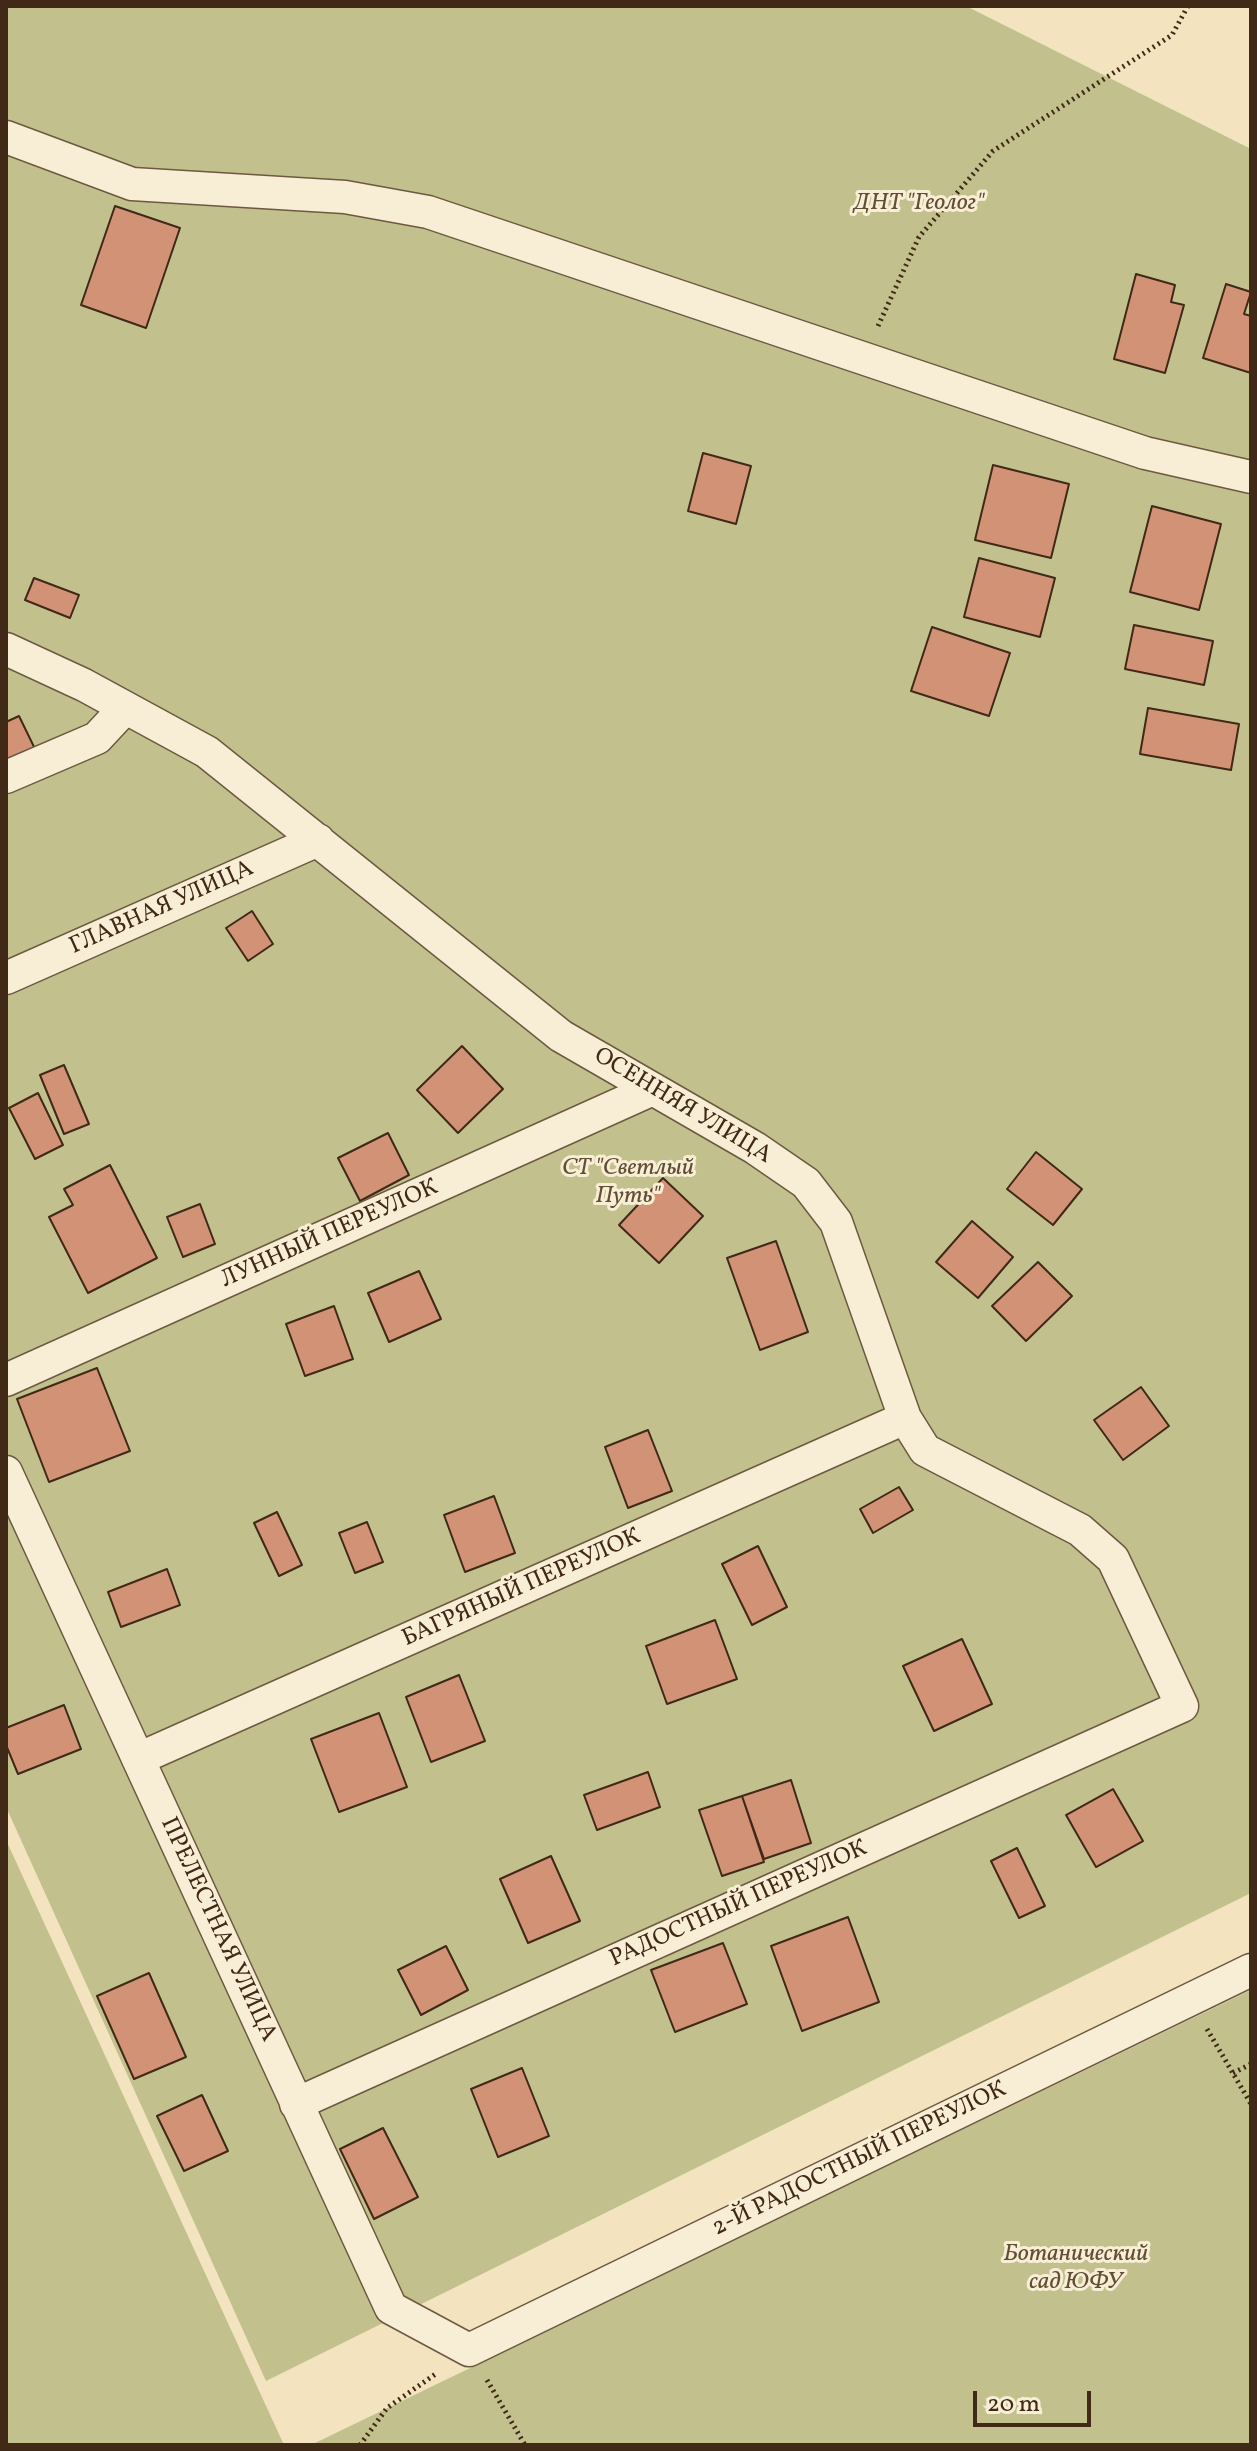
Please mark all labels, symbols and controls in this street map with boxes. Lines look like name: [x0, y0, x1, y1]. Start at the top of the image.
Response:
park label: ДНТ "Геолог": [854, 191, 984, 219]
street label: ГЛАВНАЯ УЛИЦА: [66, 856, 258, 962]
street label: ОСЕННЯЯ УЛИЦА: [588, 1043, 776, 1171]
park label: СТ "Светлый Путь": [562, 1156, 694, 1212]
street label: ЛУННЫЙ ПЕРЕУЛОК: [217, 1174, 443, 1296]
street label: БАГРЯНЫЙ ПЕРЕУЛОК: [398, 1523, 646, 1655]
street label: ПРЕЛЕСТНАЯ УЛИЦА: [152, 1813, 282, 2047]
street label: РАДОСТНЫЙ ПЕРЕУЛОК: [606, 1835, 872, 1975]
street label: 2-Й РАДОСТНЫЙ ПЕРЕУЛОК: [708, 2076, 1012, 2244]
park label: Ботанический сад ЮФУ: [1004, 2242, 1148, 2298]
scale bar: [977, 2375, 1095, 2425]
text: 20 m: [987, 2388, 1040, 2422]

